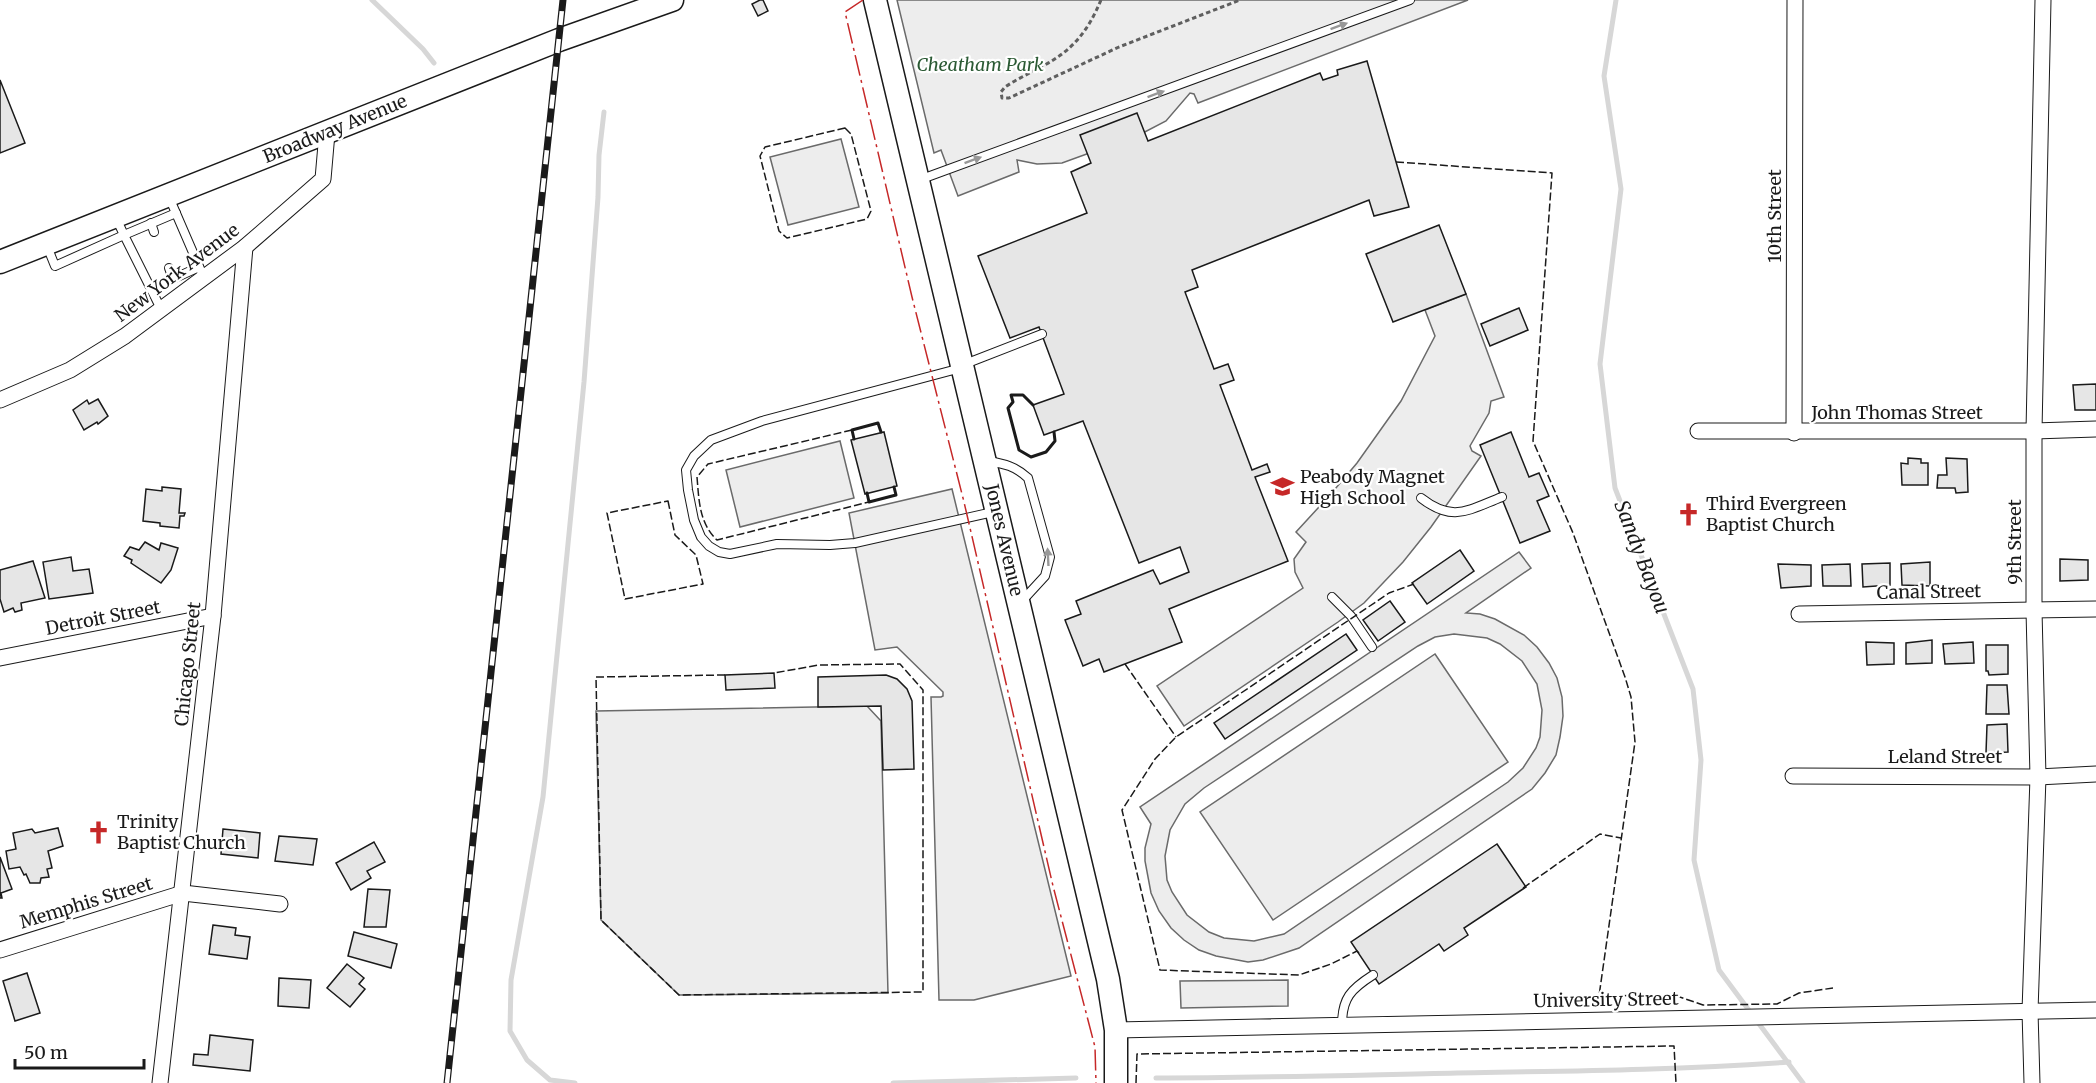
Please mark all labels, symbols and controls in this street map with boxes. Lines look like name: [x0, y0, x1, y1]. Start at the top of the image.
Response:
one-way arrow: [1330, 21, 1348, 31]
park label: Cheatham Park: [916, 53, 1044, 76]
street label: Broadway Avenue: [259, 89, 410, 168]
one-way arrow: [1148, 89, 1166, 99]
one-way arrow: [964, 155, 982, 165]
street label: 10th Street: [1763, 169, 1786, 263]
street label: New York Avenue: [110, 218, 243, 327]
street label: John Thomas Street: [1810, 401, 1983, 424]
place label: Peabody Magnet High School: [1300, 465, 1445, 509]
school or university icon: Peabody Magnet High School: [1269, 474, 1295, 500]
street label: Jones Avenue: [980, 481, 1029, 598]
place label: Third Evergreen Baptist Church: [1706, 492, 1847, 536]
water label: Sandy Bayou: [1609, 497, 1676, 617]
street label: 9th Street: [2003, 499, 2026, 585]
church icon: Third Evergreen Baptist Church: [1675, 501, 1701, 527]
one-way arrow: [1043, 547, 1052, 566]
street label: Canal Street: [1877, 579, 1981, 604]
street label: Detroit Street: [43, 595, 162, 640]
street label: Chicago Street: [170, 601, 205, 727]
street label: Leland Street: [1888, 745, 2002, 768]
place label: Trinity Baptist Church: [117, 810, 246, 854]
church icon: Trinity Baptist Church: [86, 819, 112, 845]
street label: Memphis Street: [17, 871, 155, 934]
street label: University Street: [1533, 987, 1679, 1012]
scale bar: [15, 1032, 144, 1070]
text: 50 m: [24, 1041, 68, 1064]

